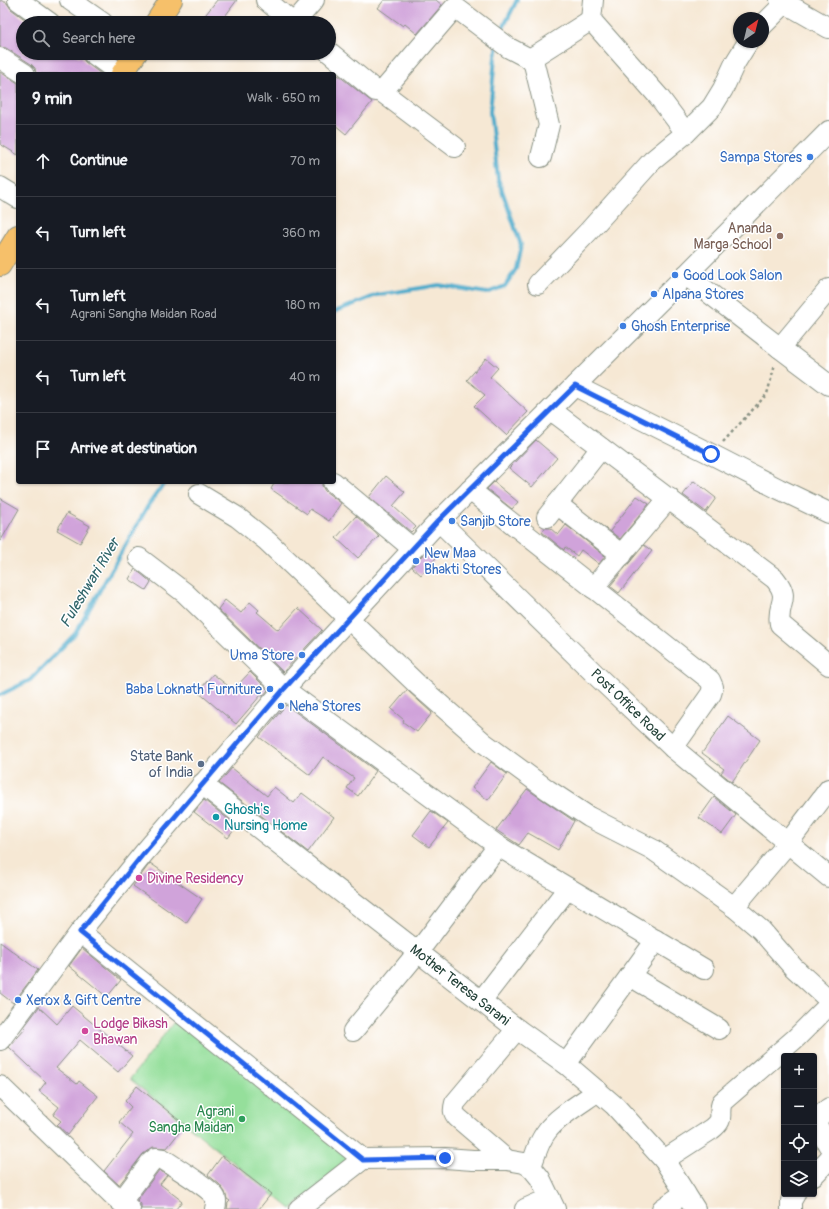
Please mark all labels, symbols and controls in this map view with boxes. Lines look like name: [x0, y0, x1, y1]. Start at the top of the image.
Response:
north arrow: [733, 12, 769, 48]
search box: [16, 16, 336, 60]
icon: search: [30, 27, 52, 49]
text: Search here: [62, 29, 135, 48]
text: 9 min: [32, 88, 72, 109]
text: Walk · 650 m: [247, 90, 320, 106]
place label: Sampa Stores: [720, 149, 803, 166]
icon: ahead: [32, 150, 54, 172]
text: Continue: [70, 151, 128, 170]
marker: Sampa Stores: [805, 152, 815, 162]
text: 70 m: [290, 153, 320, 169]
place label: Ananda Marga School: [694, 220, 772, 253]
icon: left: [32, 222, 54, 244]
text: Turn left: [70, 223, 126, 242]
text: 360 m: [282, 225, 320, 241]
marker: Ananda Marga School: [775, 231, 785, 241]
place label: Good Look Salon: [683, 267, 782, 284]
marker: Good Look Salon: [670, 270, 680, 280]
place label: Alpana Stores: [662, 286, 745, 303]
text: Turn left: [70, 287, 126, 306]
marker: Alpana Stores: [649, 289, 659, 299]
icon: left: [32, 294, 54, 316]
text: 180 m: [285, 297, 320, 313]
text: Agrani Sangha Maidan Road: [70, 306, 217, 322]
place label: Ghosh Enterprise: [631, 318, 730, 335]
marker: Ghosh Enterprise: [618, 321, 628, 331]
icon: left: [32, 366, 54, 388]
text: Turn left: [70, 367, 126, 386]
text: 40 m: [289, 369, 320, 385]
icon: arrive: [32, 438, 54, 460]
text: Arrive at destination: [70, 439, 197, 458]
route start: [702, 445, 720, 463]
place label: Sanjib Store: [460, 513, 531, 530]
marker: Sanjib Store: [447, 516, 457, 526]
water label: Fuleshwari River: [56, 533, 125, 631]
place label: New Maa Bhakti Stores: [424, 545, 502, 578]
marker: New Maa Bhakti Stores: [411, 556, 421, 566]
place label: Uma Store: [230, 647, 294, 664]
marker: Uma Store: [297, 650, 307, 660]
street label: Post Office Road: [587, 665, 669, 745]
place label: Baba Loknath Furniture: [125, 681, 262, 698]
marker: Baba Loknath Furniture: [265, 684, 275, 694]
place label: Neha Stores: [289, 698, 361, 715]
marker: Neha Stores: [276, 701, 286, 711]
place label: State Bank of India: [130, 748, 193, 781]
marker: State Bank of India: [196, 759, 206, 769]
place label: Ghosh's Nursing Home: [224, 801, 308, 834]
marker: Ghosh's Nursing Home: [211, 812, 221, 822]
place label: Divine Residency: [147, 870, 244, 887]
marker: Divine Residency: [134, 873, 144, 883]
street label: Mother Teresa Sarani: [407, 941, 514, 1030]
place label: Xerox & Gift Centre: [26, 992, 141, 1009]
marker: Xerox & Gift Centre: [13, 995, 23, 1005]
place label: Lodge Bikash Bhawan: [93, 1015, 168, 1048]
marker: Lodge Bikash Bhawan: [80, 1026, 90, 1036]
map controls: [781, 1053, 817, 1197]
button: +: [781, 1053, 817, 1089]
button: −: [781, 1089, 817, 1125]
place label: Agrani Sangha Maidan: [149, 1103, 234, 1136]
marker: Agrani Sangha Maidan: [237, 1114, 247, 1124]
button: locate: [781, 1125, 817, 1161]
route end: [436, 1149, 454, 1167]
button: layers: [781, 1161, 817, 1197]

